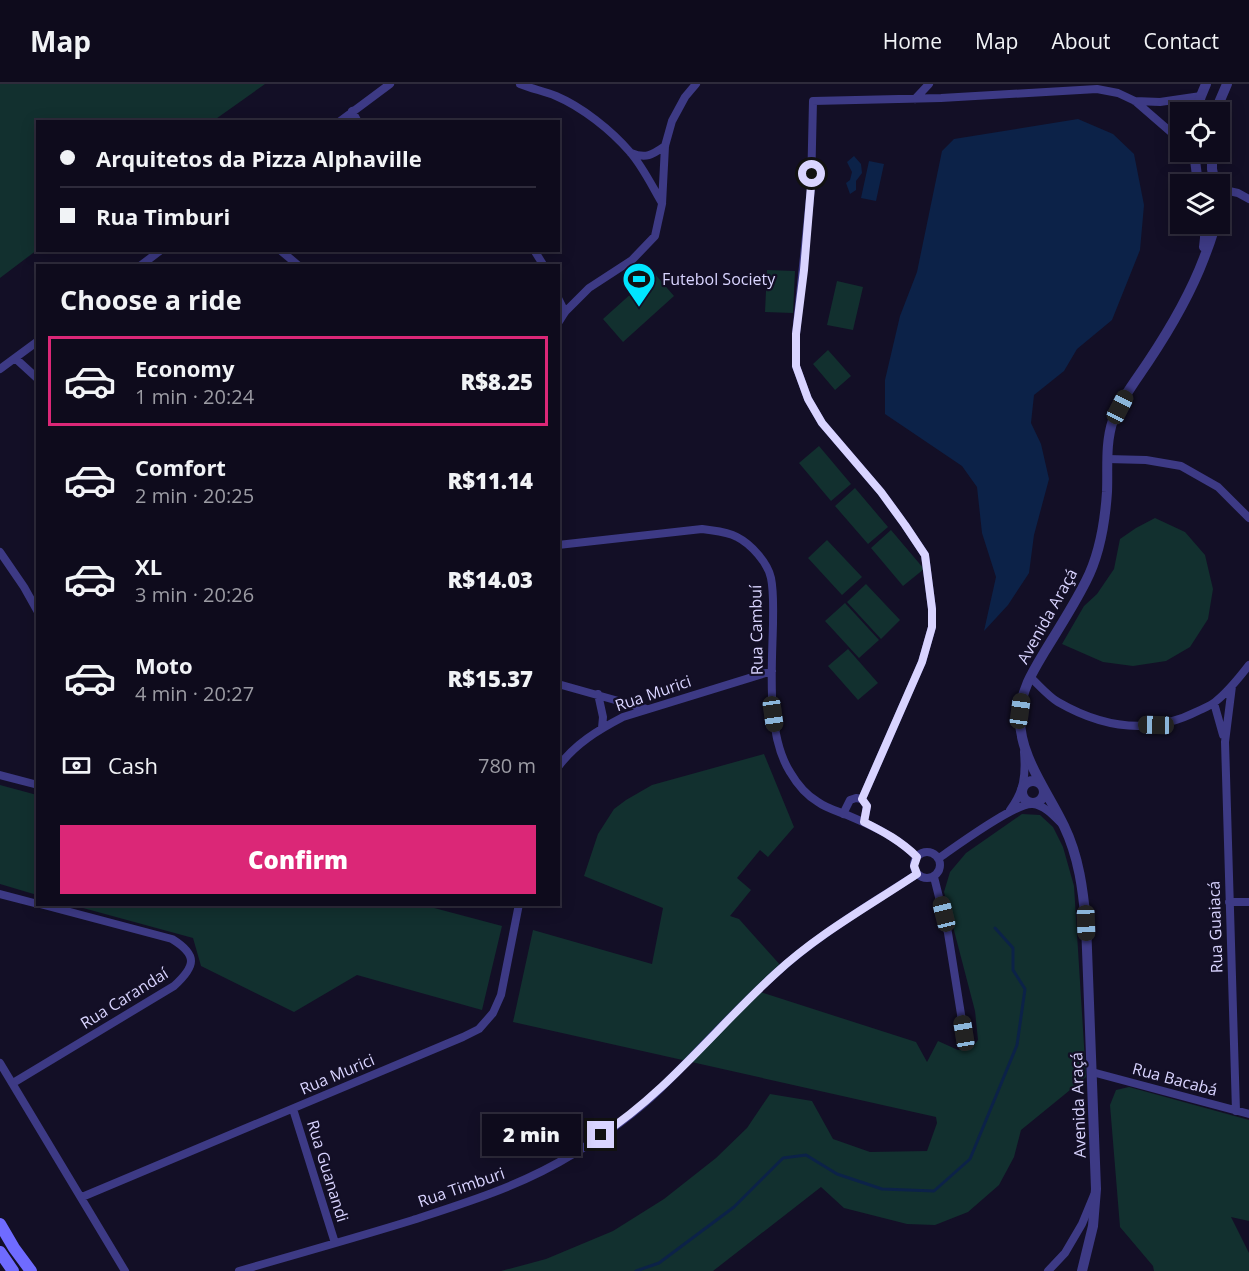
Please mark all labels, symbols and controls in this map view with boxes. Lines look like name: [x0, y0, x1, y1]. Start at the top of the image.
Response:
text: Map: [30, 22, 91, 60]
text: Home: [883, 27, 942, 55]
text: Map: [975, 27, 1018, 55]
text: About: [1051, 27, 1111, 55]
text: Contact: [1144, 27, 1219, 55]
map controls: [1170, 102, 1230, 234]
button: locate: [1170, 102, 1230, 162]
text: Arquitetos da Pizza Alphaville: [96, 143, 422, 173]
route start: [798, 160, 825, 187]
button: layers: [1170, 174, 1230, 234]
text: Rua Timburi: [96, 201, 230, 231]
sports icon: Futebol Society: [621, 261, 657, 308]
place label: Futebol Society: [662, 268, 776, 290]
text: Choose a ride: [60, 281, 242, 318]
text: Economy: [135, 353, 234, 383]
icon: car: [63, 354, 117, 408]
text: R$8.25: [460, 366, 533, 396]
text: 1 min · 20:24: [135, 383, 254, 410]
car: [1104, 387, 1136, 427]
text: Comfort: [135, 452, 226, 482]
icon: car: [63, 453, 117, 507]
text: R$11.14: [447, 465, 533, 495]
text: 2 min · 20:25: [135, 482, 254, 509]
text: XL: [135, 551, 162, 581]
icon: car: [63, 552, 117, 606]
text: R$14.03: [447, 564, 533, 594]
street label: Avenida Araçá: [1012, 564, 1082, 668]
text: 3 min · 20:26: [135, 581, 254, 608]
street label: Rua Cambuí: [744, 584, 768, 675]
text: Moto: [135, 650, 193, 680]
icon: car: [63, 651, 117, 705]
text: R$15.37: [447, 663, 533, 693]
street label: Rua Murici: [612, 670, 694, 716]
text: 4 min · 20:27: [135, 680, 254, 707]
car: [1009, 692, 1031, 730]
car: [762, 695, 784, 733]
car: [1138, 716, 1174, 734]
icon: cash: [60, 749, 93, 782]
text: Cash: [108, 750, 158, 780]
text: 780 m: [478, 752, 536, 779]
button: Confirm: [60, 825, 536, 894]
street label: Rua Guaiacá: [1202, 880, 1228, 974]
car: [931, 894, 957, 934]
car: [1076, 905, 1096, 941]
street label: Rua Carandaí: [76, 962, 173, 1034]
car: [952, 1014, 976, 1052]
street label: Rua Murici: [296, 1048, 378, 1100]
street label: Avenida Araçá: [1065, 1052, 1091, 1158]
street label: Rua Bacabá: [1130, 1057, 1220, 1101]
callout: 2 min: [481, 1114, 580, 1156]
street label: Rua Guanandi: [302, 1117, 354, 1225]
text: 2 min: [503, 1121, 560, 1148]
route end: [587, 1121, 614, 1148]
street label: Rua Timburi: [415, 1162, 507, 1212]

